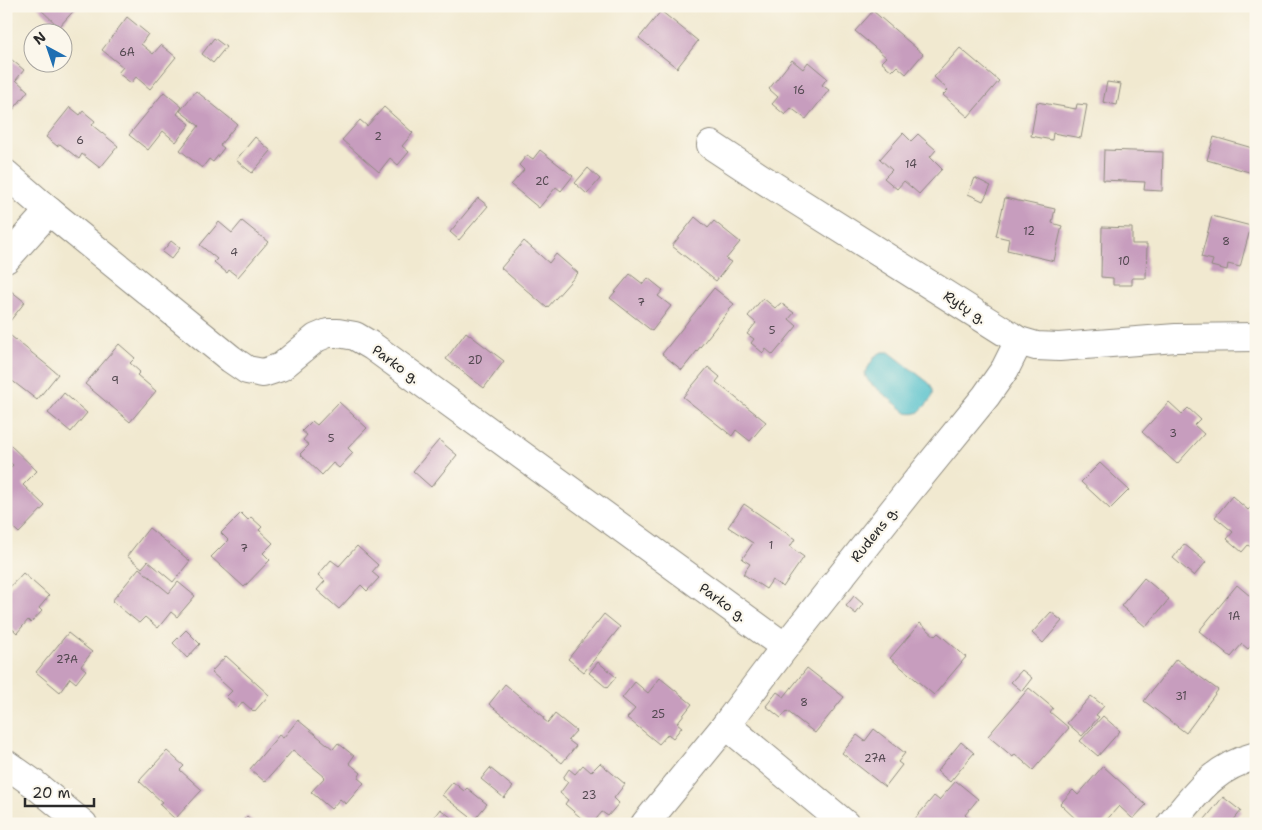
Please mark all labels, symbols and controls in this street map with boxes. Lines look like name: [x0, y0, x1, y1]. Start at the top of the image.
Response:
north arrow: [22, 22, 72, 72]
text: N: [30, 28, 50, 49]
house number: 6A: [119, 45, 135, 60]
house number: 16: [793, 83, 805, 98]
house number: 2: [374, 129, 382, 144]
house number: 6: [76, 133, 84, 148]
house number: 14: [905, 157, 917, 172]
house number: 2C: [535, 174, 549, 189]
house number: 12: [1023, 224, 1035, 239]
house number: 8: [1222, 234, 1230, 249]
house number: 4: [230, 245, 238, 260]
house number: 10: [1118, 254, 1130, 269]
street label: Rytų g.: [940, 286, 990, 328]
house number: 7: [637, 295, 645, 310]
house number: 5: [769, 323, 776, 338]
street label: Parko g.: [369, 341, 423, 387]
house number: 2D: [468, 353, 482, 368]
house number: 9: [111, 373, 119, 388]
house number: 3: [1169, 426, 1177, 441]
house number: 5: [328, 431, 335, 446]
street label: Rudens g.: [847, 502, 901, 566]
house number: 1: [769, 538, 773, 553]
house number: 7: [240, 541, 248, 556]
street label: Parko g.: [696, 579, 750, 625]
house number: 1A: [1228, 609, 1240, 624]
house number: 27A: [56, 652, 78, 667]
house number: 31: [1175, 689, 1187, 704]
house number: 8: [800, 695, 808, 710]
house number: 25: [651, 707, 665, 722]
house number: 27A: [864, 751, 886, 766]
scale bar: [25, 775, 94, 807]
text: 20 m: [32, 783, 71, 803]
house number: 23: [582, 788, 596, 803]

